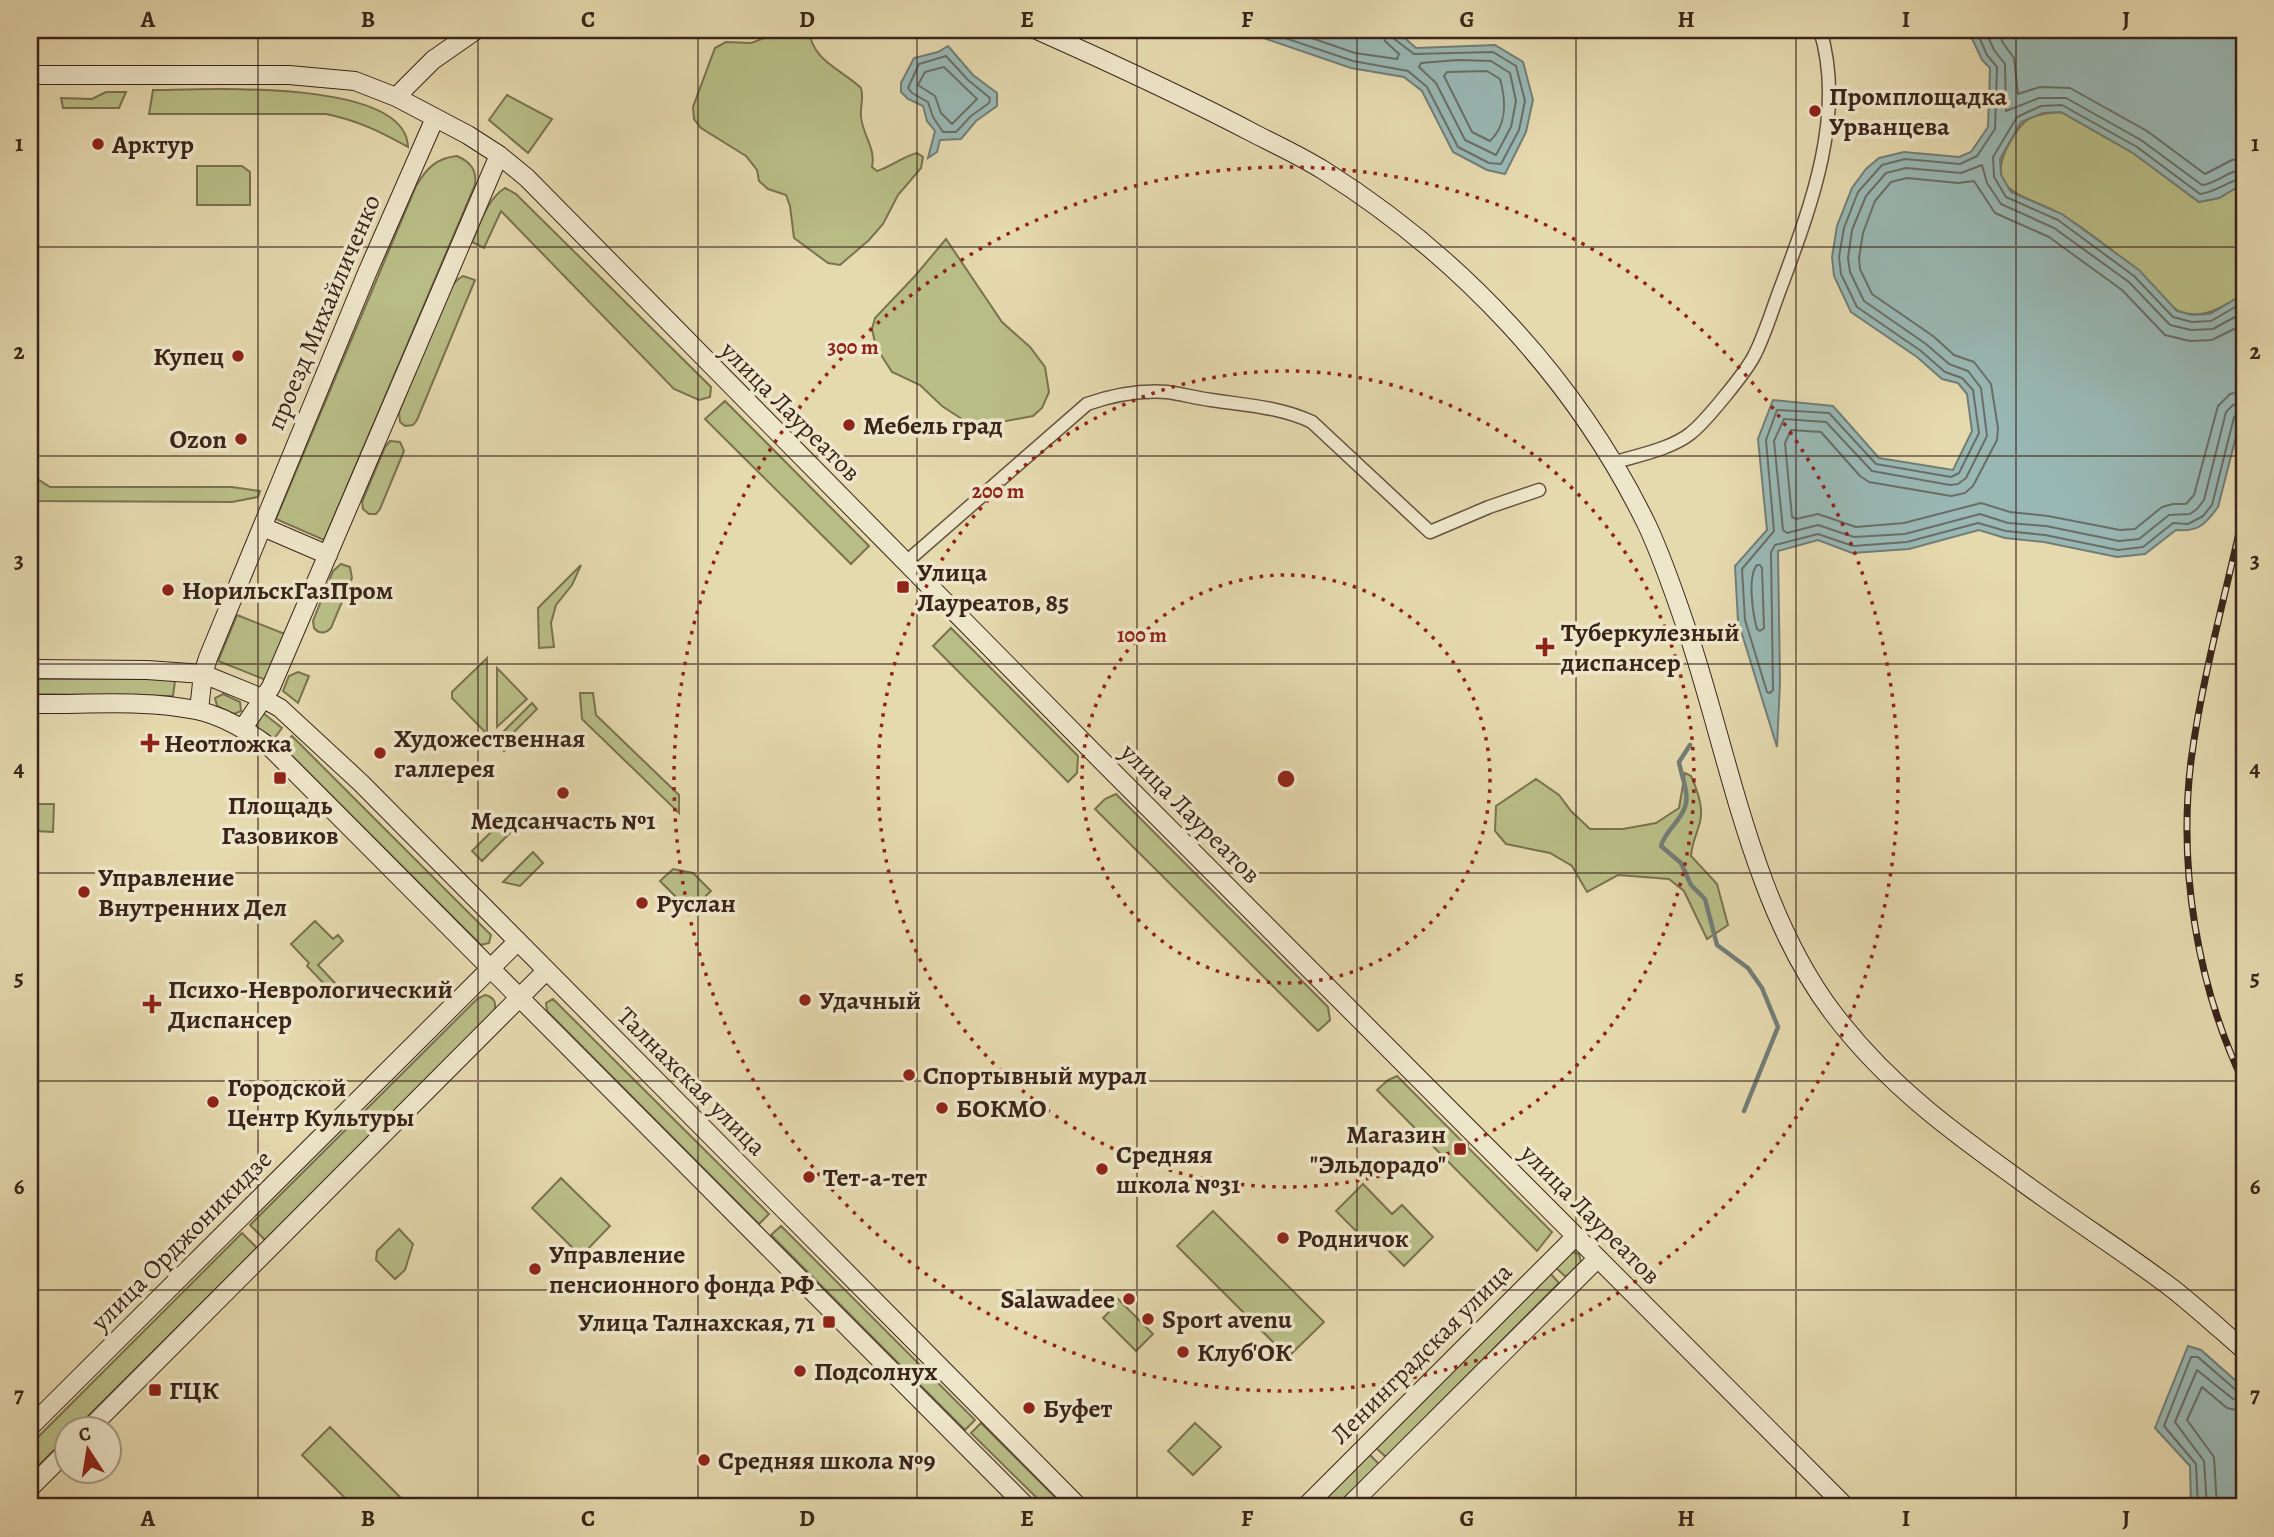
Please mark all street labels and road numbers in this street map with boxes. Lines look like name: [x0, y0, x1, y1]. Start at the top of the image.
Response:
street label: проезд Михайличенко: [258, 189, 389, 435]
street label: улица Лауреатов: [712, 333, 869, 489]
street label: улица Лауреатов: [1112, 735, 1269, 891]
street label: Талнахская улица: [609, 999, 774, 1164]
street label: улица Лауреатов: [1512, 1136, 1669, 1292]
street label: улица Орджоникидзе: [82, 1142, 280, 1339]
street label: Ленинградская улица: [1323, 1255, 1520, 1452]

